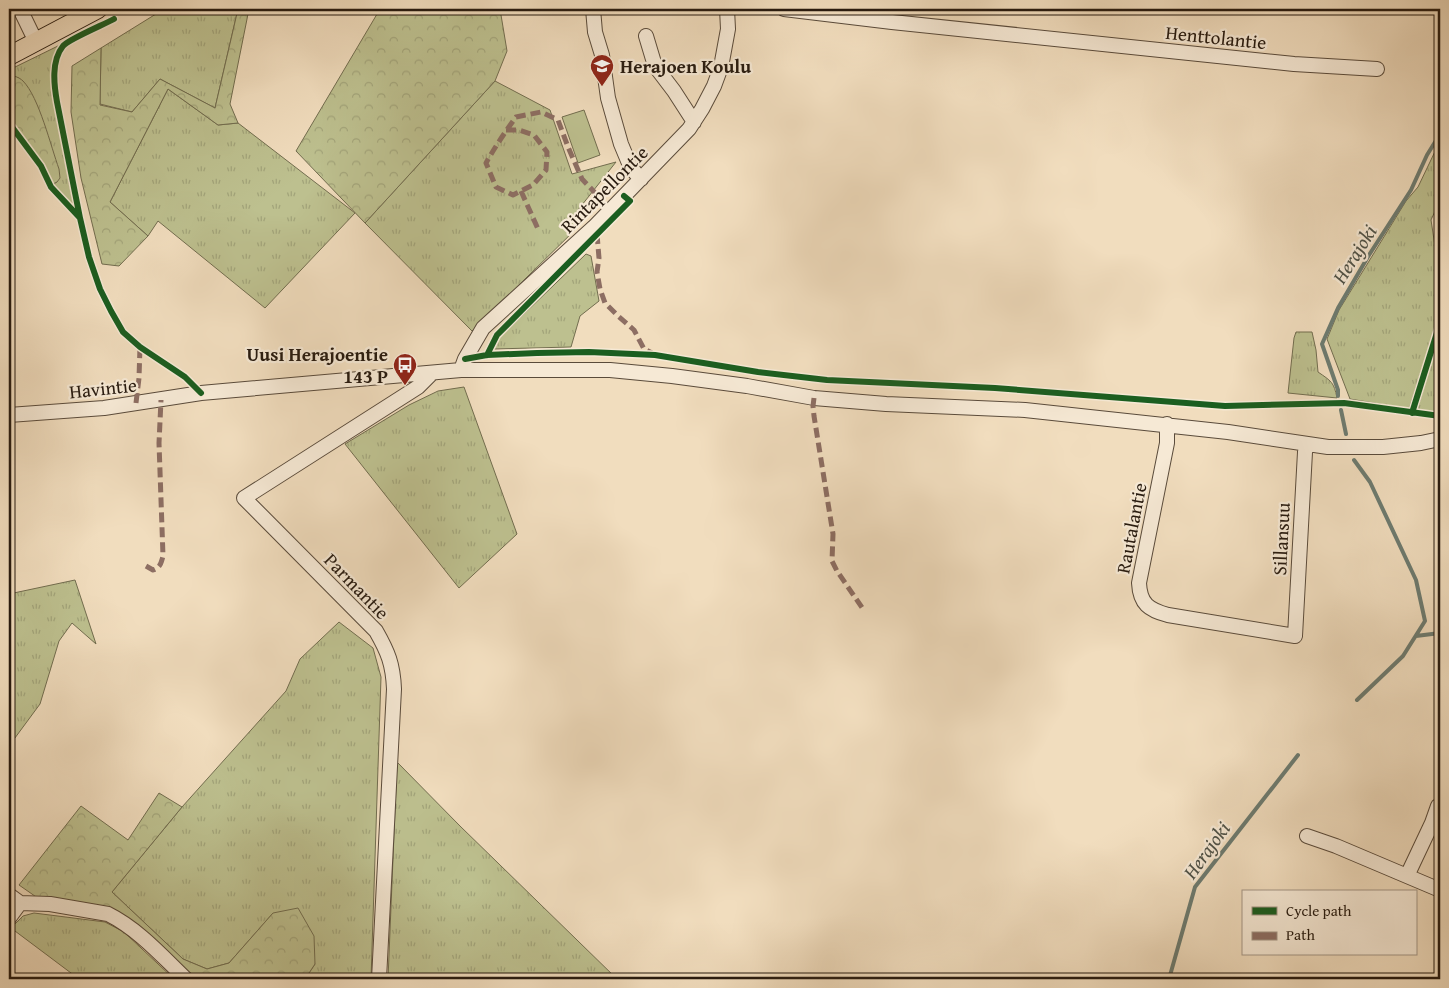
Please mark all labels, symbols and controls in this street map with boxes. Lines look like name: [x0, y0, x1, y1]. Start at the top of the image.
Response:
street label: Henttolantie: [1164, 18, 1268, 56]
place label: Herajoen Koulu: [620, 52, 751, 80]
school or university icon: Herajoen Koulu: [589, 53, 615, 87]
street label: Rintapellontie: [554, 139, 654, 239]
water label: Herajoki: [1324, 219, 1383, 290]
place label: Uusi Herajoentie 143 P: [247, 340, 388, 390]
bus stop icon: Uusi Herajoentie 143 P: [392, 352, 418, 386]
street label: Havintie: [68, 371, 138, 405]
street label: Rautalantie: [1108, 480, 1154, 576]
street label: Sillansuu: [1265, 501, 1297, 576]
street label: Parmantie: [318, 546, 396, 626]
water label: Herajoki: [1175, 815, 1237, 885]
legend: [1242, 890, 1416, 956]
text: Cycle path: [1286, 900, 1352, 921]
text: Path: [1286, 924, 1315, 945]

